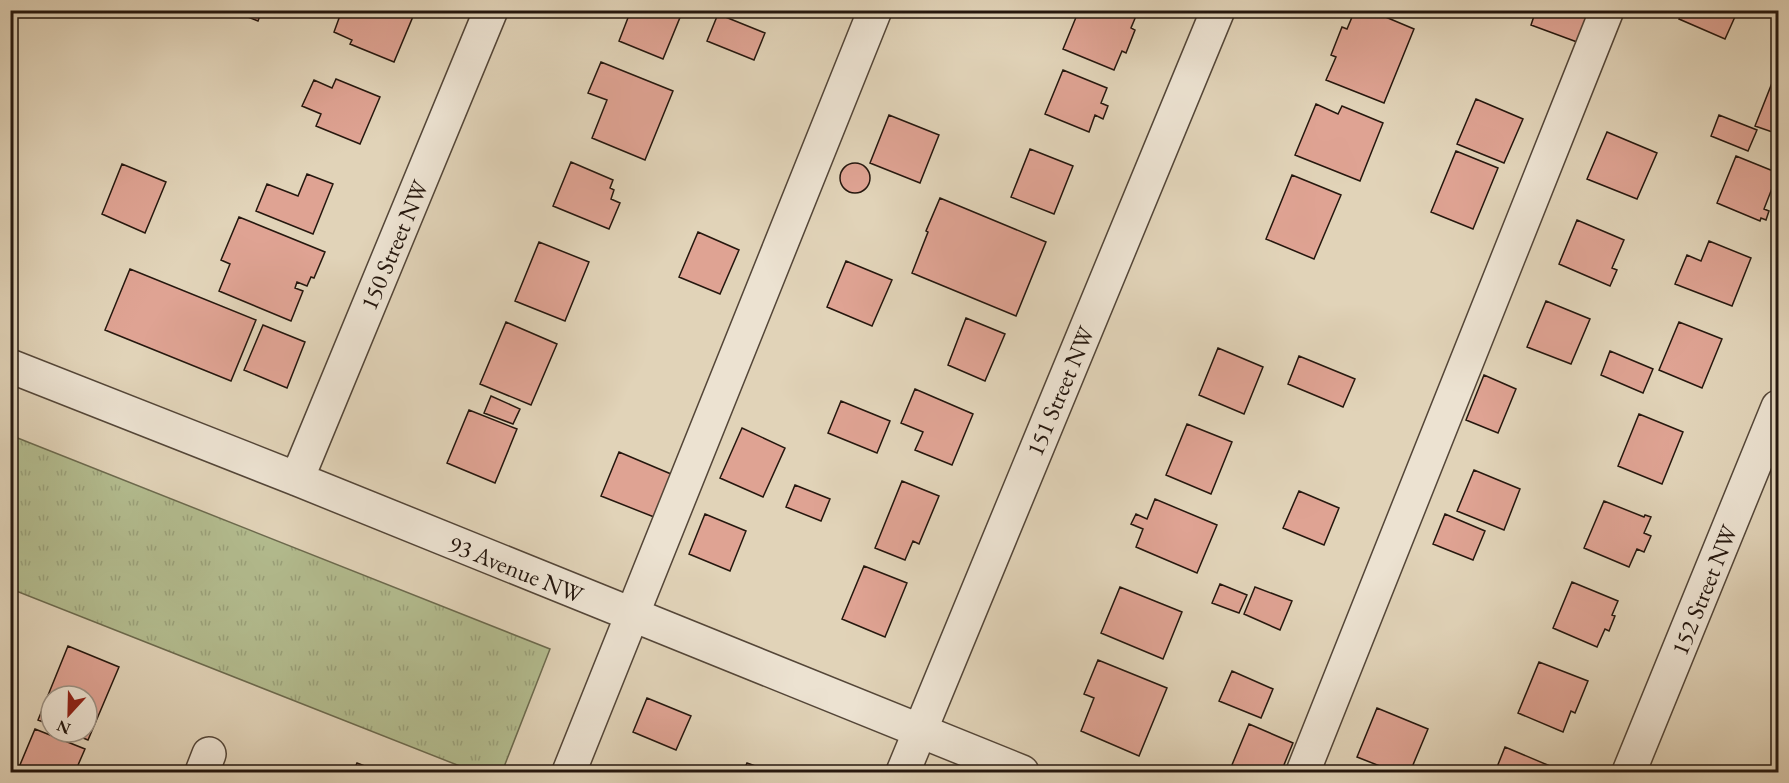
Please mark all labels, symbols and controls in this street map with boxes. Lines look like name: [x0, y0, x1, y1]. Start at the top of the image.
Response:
street label: 150 Street NW: [353, 175, 436, 315]
street label: 151 Street NW: [1019, 321, 1102, 461]
street label: 152 Street NW: [1664, 519, 1745, 660]
street label: 93 Avenue NW: [444, 528, 589, 610]
north arrow: [39, 684, 99, 744]
text: N: [54, 715, 74, 740]

